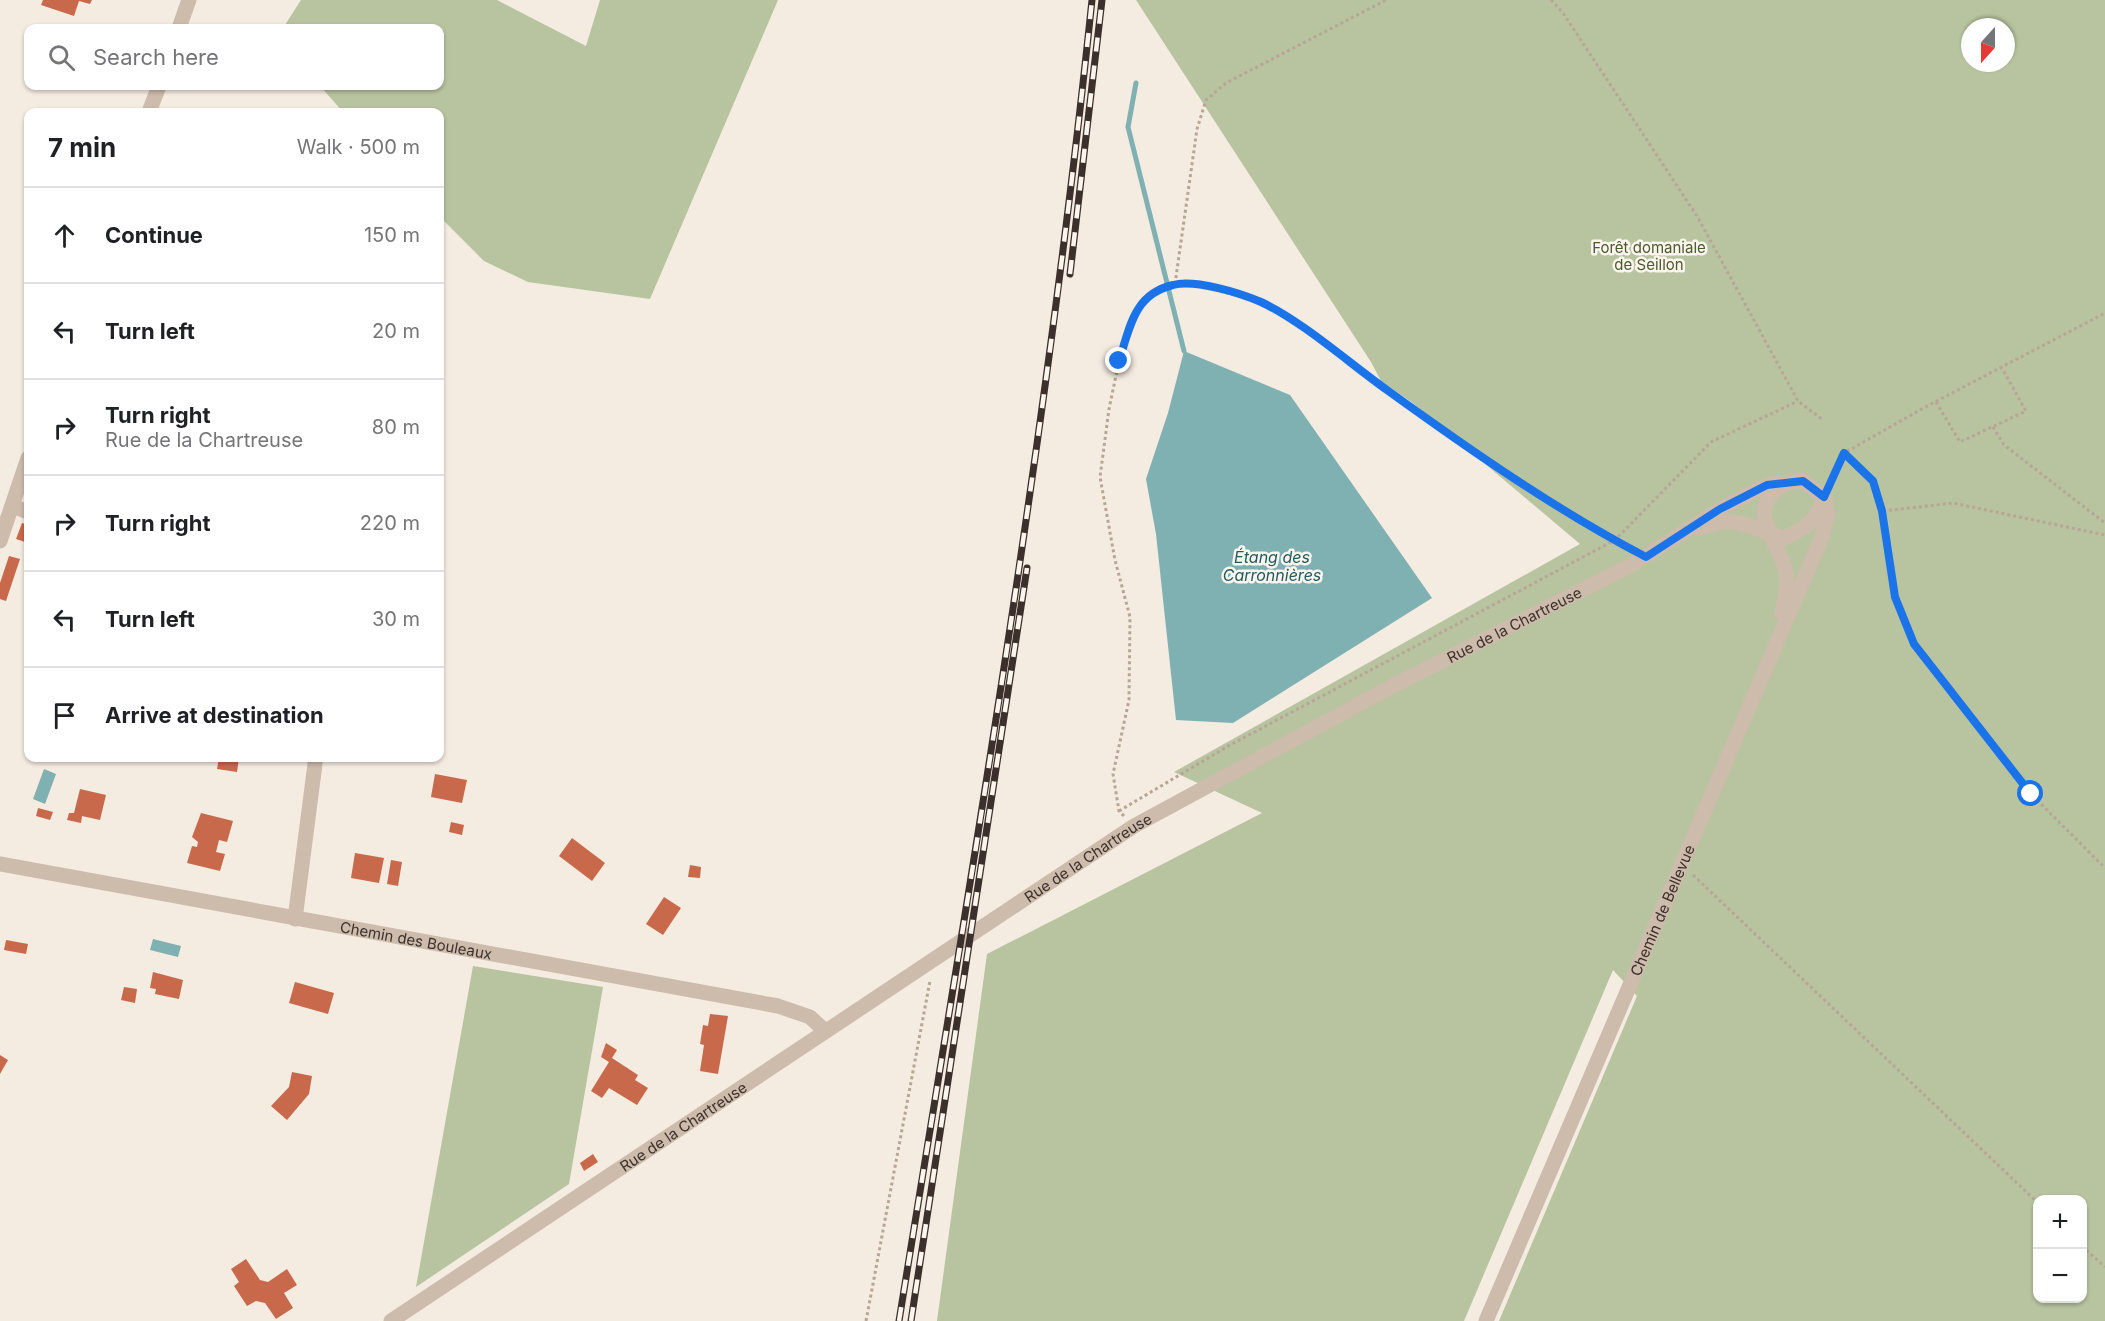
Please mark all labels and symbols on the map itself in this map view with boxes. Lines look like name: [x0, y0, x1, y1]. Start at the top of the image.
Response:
north arrow: [1961, 18, 2015, 72]
park label: Forêt domaniale de Seillon: [1592, 238, 1706, 274]
route end: [1105, 347, 1131, 373]
water label: Étang des Carronnières: [1223, 547, 1321, 585]
street label: Rue de la Chartreuse: [1443, 582, 1585, 667]
route start: [2017, 780, 2043, 806]
street label: Rue de la Chartreuse: [1020, 809, 1155, 906]
street label: Chemin de Bellevue: [1626, 842, 1699, 979]
street label: Chemin des Bouleaux: [339, 917, 494, 963]
street label: Rue de la Chartreuse: [616, 1077, 750, 1176]

